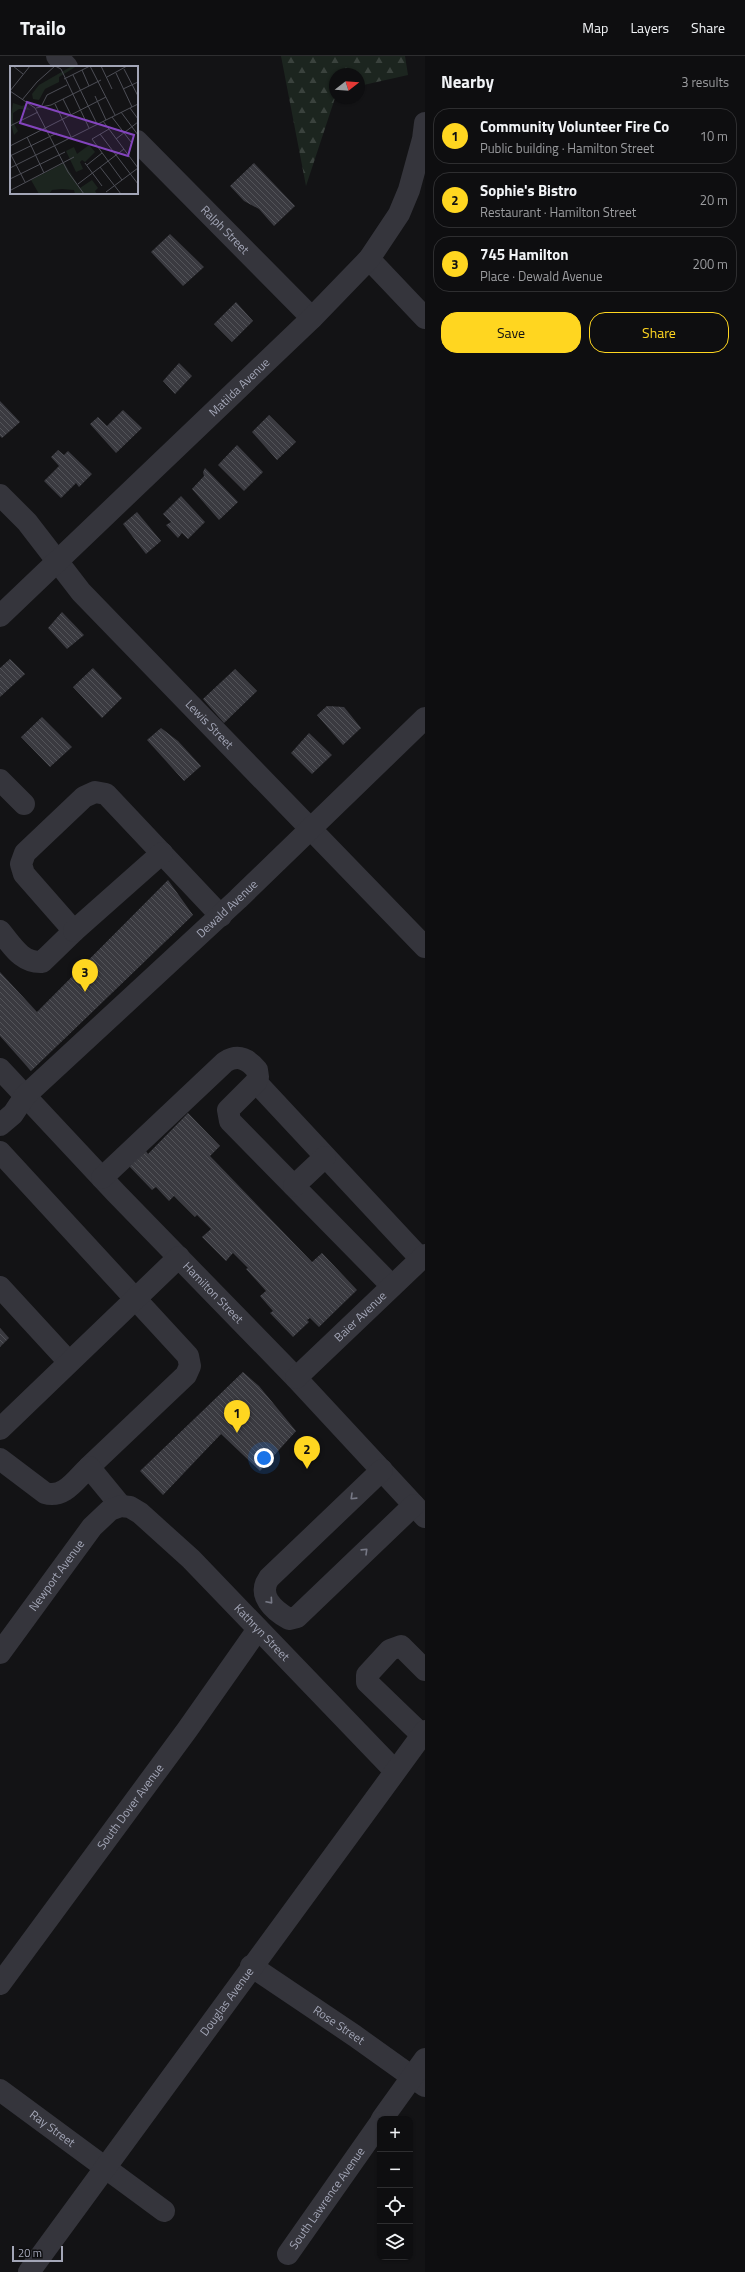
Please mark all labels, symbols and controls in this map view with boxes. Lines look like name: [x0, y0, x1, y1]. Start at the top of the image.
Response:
text: Trailo: [20, 13, 66, 42]
text: Map: [582, 17, 608, 38]
text: Layers: [630, 17, 669, 38]
text: Share: [691, 17, 725, 38]
inset map: [10, 66, 138, 194]
north arrow: [329, 68, 365, 104]
text: Nearby: [441, 69, 494, 95]
text: 3 results: [681, 72, 729, 92]
text: Community Volunteer Fire Co: [480, 115, 669, 138]
text: 1: [451, 126, 459, 146]
text: 10 m: [700, 126, 728, 146]
text: Public building · Hamilton Street: [480, 138, 654, 158]
text: Sophie's Bistro: [480, 179, 577, 202]
text: 2: [451, 190, 459, 210]
text: 20 m: [700, 190, 728, 210]
street label: Ralph Street: [196, 201, 255, 259]
text: Restaurant · Hamilton Street: [480, 202, 636, 222]
text: 745 Hamilton: [480, 243, 569, 266]
text: 3: [451, 254, 459, 274]
text: 200 m: [692, 254, 728, 274]
text: Place · Dewald Avenue: [480, 266, 603, 286]
button: Save: [441, 312, 581, 353]
button: Share: [589, 312, 729, 353]
street label: Matilda Avenue: [204, 353, 274, 421]
street label: Lewis Street: [181, 695, 239, 754]
street label: Dewald Avenue: [192, 875, 262, 942]
pin: 3: [72, 959, 98, 992]
street label: Hamilton Street: [179, 1257, 249, 1328]
street label: Baier Avenue: [329, 1286, 391, 1346]
pin: 1: [224, 1400, 250, 1433]
pin: 2: [294, 1436, 320, 1469]
your location: [254, 1448, 274, 1468]
one-way arrow: [350, 1492, 358, 1500]
street label: Newport Avenue: [24, 1535, 89, 1615]
one-way arrow: [360, 1548, 368, 1556]
one-way arrow: [265, 1597, 272, 1604]
street label: Kathryn Street: [230, 1599, 295, 1666]
street label: South Dover Avenue: [92, 1760, 168, 1853]
street label: Douglas Avenue: [195, 1963, 258, 2040]
street label: Rose Street: [309, 2000, 370, 2050]
street label: Ray Street: [26, 2105, 80, 2152]
map controls: [377, 2116, 413, 2260]
button: +: [377, 2116, 413, 2152]
street label: South Lawrence Avenue: [284, 2143, 369, 2253]
button: −: [377, 2152, 413, 2188]
button: locate: [377, 2188, 413, 2224]
button: layers: [377, 2224, 413, 2260]
scale bar: [12, 2244, 63, 2263]
text: 20 m: [18, 2245, 42, 2261]

